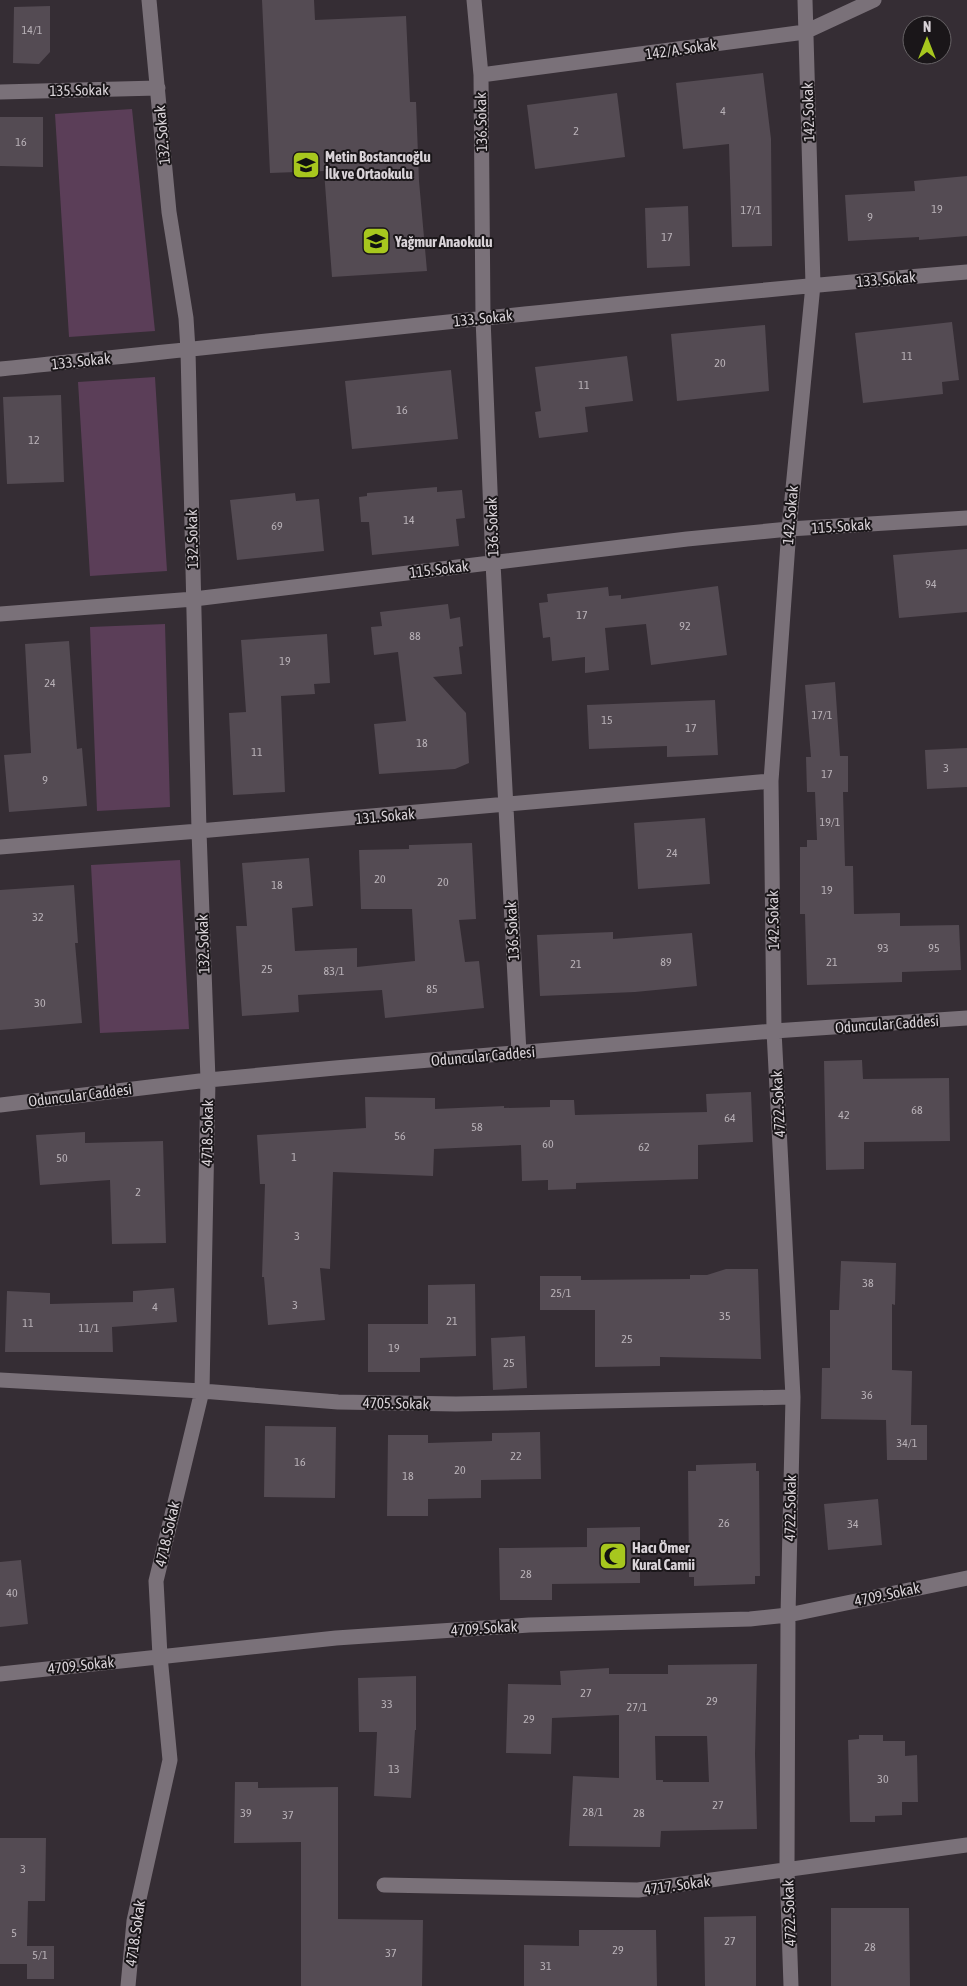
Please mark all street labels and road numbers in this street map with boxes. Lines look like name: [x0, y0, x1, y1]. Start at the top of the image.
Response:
street label: 142/A. Sokak: [644, 36, 718, 62]
street label: 135. Sokak: [49, 81, 109, 99]
street label: 142. Sokak: [798, 82, 818, 142]
street label: 136. Sokak: [472, 92, 490, 152]
street label: 132. Sokak: [151, 104, 173, 165]
street label: 133. Sokak: [856, 268, 917, 290]
street label: 133. Sokak: [453, 306, 514, 330]
street label: 133. Sokak: [51, 349, 112, 373]
street label: 142. Sokak: [779, 484, 801, 545]
street label: 136. Sokak: [482, 497, 502, 557]
street label: 132. Sokak: [183, 509, 201, 569]
street label: 115. Sokak: [811, 515, 872, 537]
street label: 115. Sokak: [408, 557, 470, 581]
street label: 131. Sokak: [355, 805, 416, 827]
street label: 142. Sokak: [764, 890, 782, 950]
street label: 136. Sokak: [502, 900, 522, 961]
street label: 132. Sokak: [193, 914, 213, 974]
street label: Oduncular Caddesi: [834, 1012, 940, 1036]
street label: Oduncular Caddesi: [430, 1043, 536, 1069]
street label: 4722. Sokak: [768, 1070, 788, 1138]
street label: Oduncular Caddesi: [27, 1080, 133, 1110]
street label: 4718. Sokak: [198, 1099, 216, 1166]
street label: 4705. Sokak: [363, 1394, 430, 1412]
street label: 4722. Sokak: [781, 1474, 799, 1541]
street label: 4718. Sokak: [151, 1499, 183, 1568]
street label: 4709. Sokak: [853, 1579, 922, 1609]
street label: 4709. Sokak: [450, 1617, 518, 1639]
street label: 4709. Sokak: [47, 1653, 115, 1677]
street label: 4717. Sokak: [643, 1872, 711, 1898]
street label: 4722. Sokak: [779, 1879, 799, 1947]
street label: 4718. Sokak: [122, 1899, 148, 1967]

